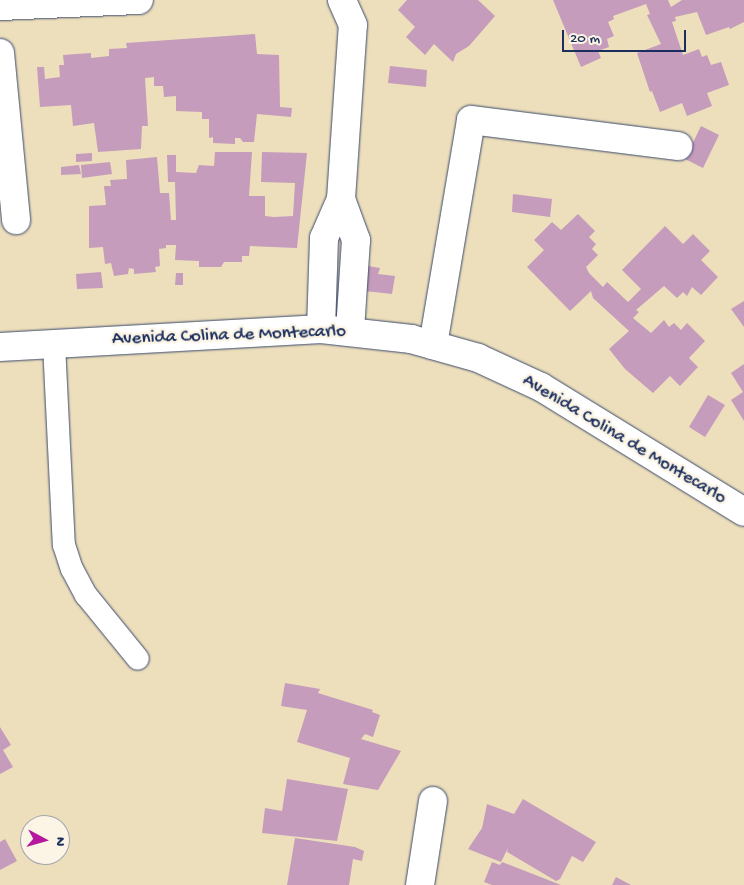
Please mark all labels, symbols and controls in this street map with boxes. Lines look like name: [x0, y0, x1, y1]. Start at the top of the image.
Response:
scale bar: [564, 20, 688, 52]
text: 20 m: [570, 30, 600, 48]
street label: Avenida Colina de Montecarlo: [112, 321, 346, 351]
street label: Avenida Colina de Montecarlo: [518, 370, 730, 510]
north arrow: [20, 815, 70, 865]
text: N: [50, 836, 68, 847]

